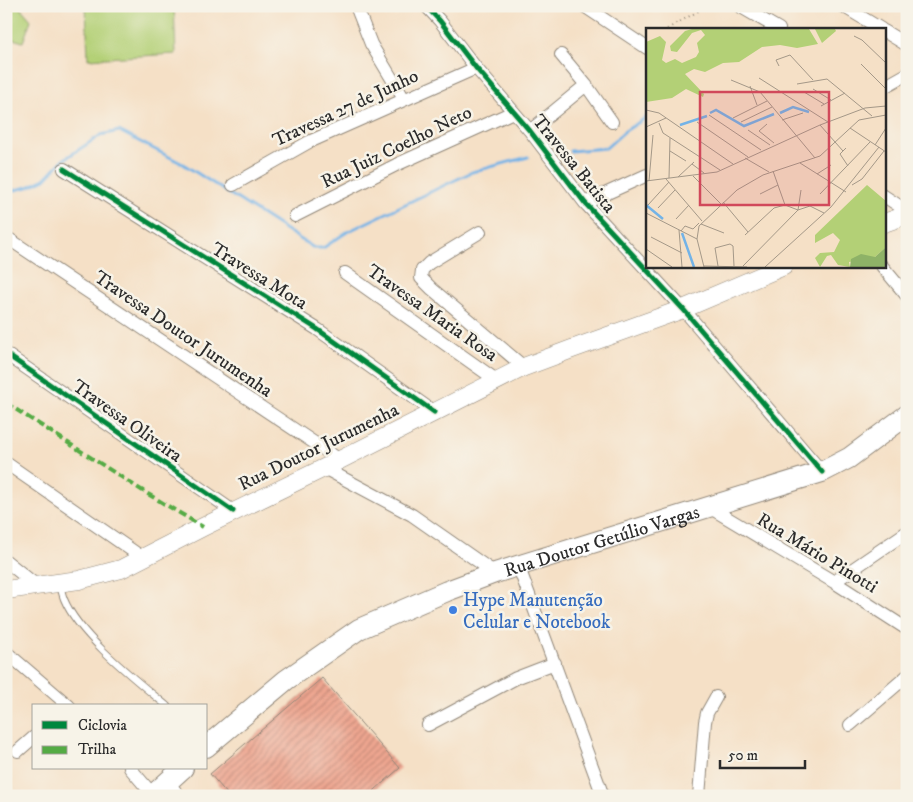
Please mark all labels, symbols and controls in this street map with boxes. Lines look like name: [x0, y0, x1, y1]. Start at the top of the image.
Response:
inset map: [646, 28, 886, 268]
street label: Travessa 27 de Junho: [269, 64, 422, 152]
street label: Rua Juiz Coelho Neto: [318, 101, 476, 194]
street label: Travessa Batista: [527, 110, 621, 218]
street label: Travessa Mota: [207, 238, 312, 315]
street label: Travessa Maria Rosa: [362, 260, 502, 367]
street label: Travessa Doutor Jurumenha: [90, 266, 277, 403]
street label: Travessa Oliveira: [68, 375, 186, 468]
street label: Rua Doutor Jurumenha: [235, 399, 403, 496]
street label: Rua Doutor Getúlio Vargas: [502, 501, 702, 582]
street label: Rua Mário Pinotti: [753, 508, 882, 598]
place label: Hype Manutenção Celular e Notebook: [463, 589, 611, 634]
marker: Hype Manutenção Celular e Notebook: [447, 604, 459, 616]
legend: [32, 704, 208, 770]
text: Ciclovia: [78, 716, 127, 735]
scale bar: [720, 737, 806, 769]
text: Trilha: [78, 740, 117, 759]
text: 50 m: [728, 746, 758, 765]

